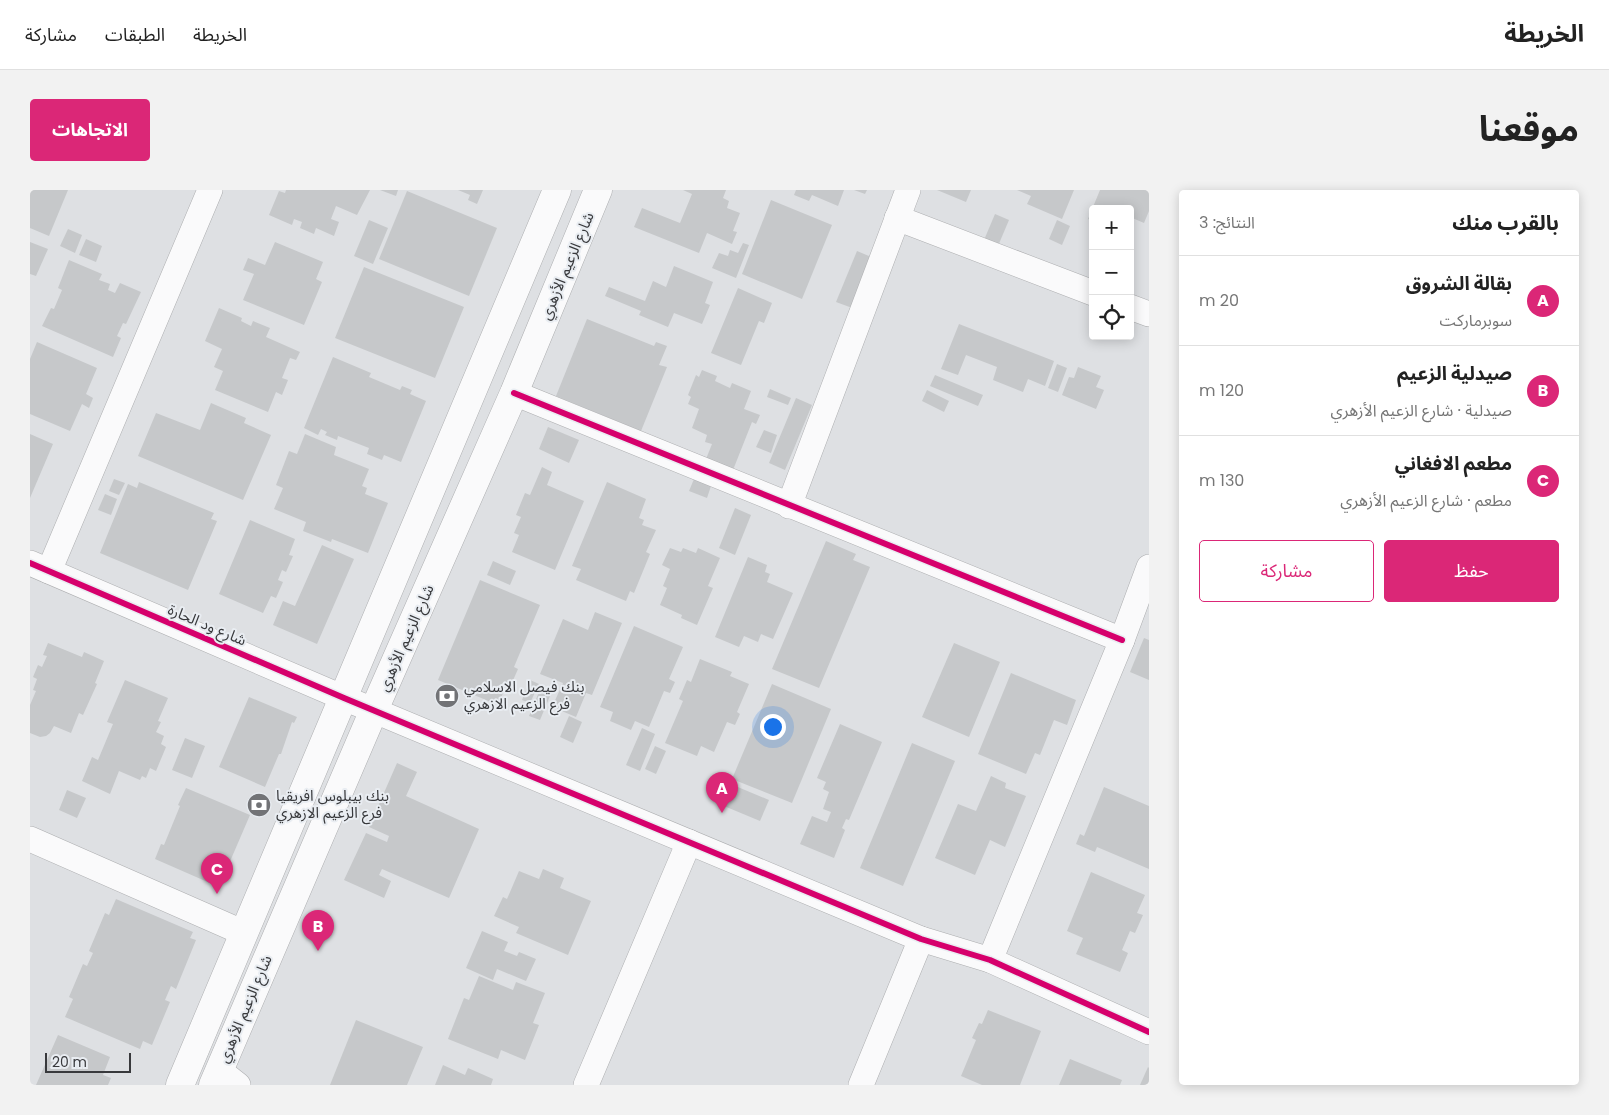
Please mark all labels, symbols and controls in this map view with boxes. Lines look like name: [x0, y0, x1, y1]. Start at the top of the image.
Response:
text: الخريطة: [1504, 17, 1584, 50]
text: مشاركة: [25, 22, 77, 47]
text: الطبقات: [105, 22, 165, 47]
text: الخريطة: [193, 22, 247, 47]
button: الاتجاهات: [30, 99, 150, 161]
text: موقعنا: [1479, 104, 1579, 153]
map controls: [1089, 205, 1134, 340]
button: +: [1089, 205, 1134, 250]
text: بالقرب منك: [1452, 208, 1559, 237]
street label: شارع الزعيم الأزهري: [534, 209, 601, 324]
text: النتائج: 3: [1199, 211, 1255, 234]
button: −: [1089, 250, 1134, 295]
text: بقالة الشروق: [1406, 270, 1512, 297]
text: 20 m: [1199, 289, 1239, 312]
text: A: [1537, 289, 1549, 312]
button: locate: [1089, 295, 1134, 340]
text: سوبرماركت: [1440, 309, 1512, 332]
text: صيدلية الزعيم: [1397, 360, 1512, 387]
text: 120 m: [1199, 379, 1244, 402]
text: B: [1538, 379, 1548, 402]
text: صيدلية · شارع الزعيم الأزهري: [1331, 399, 1512, 422]
text: مطعم الافغاني: [1395, 450, 1512, 477]
text: 130 m: [1199, 469, 1244, 492]
text: C: [1537, 469, 1549, 492]
text: مطعم · شارع الزعيم الأزهري: [1340, 489, 1512, 512]
button: مشاركة: [1199, 540, 1374, 602]
button: حفظ: [1384, 540, 1559, 602]
street label: شارع الزعيم الأزهري: [373, 581, 440, 695]
street label: شارع ود الحارة: [164, 599, 250, 652]
place label: بنك فيصل الاسلامي فرع الزعيم الازهري: [464, 676, 584, 716]
bank icon: بنك فيصل الاسلامي فرع الزعيم الازهري: [434, 683, 460, 709]
your location: [760, 714, 786, 740]
pin: A: [706, 772, 738, 813]
place label: بنك بيبلوس افريقيا فرع الزعيم الازهري: [276, 785, 389, 825]
bank icon: بنك بيبلوس افريقيا فرع الزعيم الازهري: [246, 792, 272, 818]
pin: C: [201, 853, 233, 894]
pin: B: [302, 910, 334, 951]
street label: شارع الزعيم الأزهري: [212, 952, 279, 1067]
scale bar: [45, 1050, 131, 1073]
text: 20 m: [52, 1052, 87, 1072]

